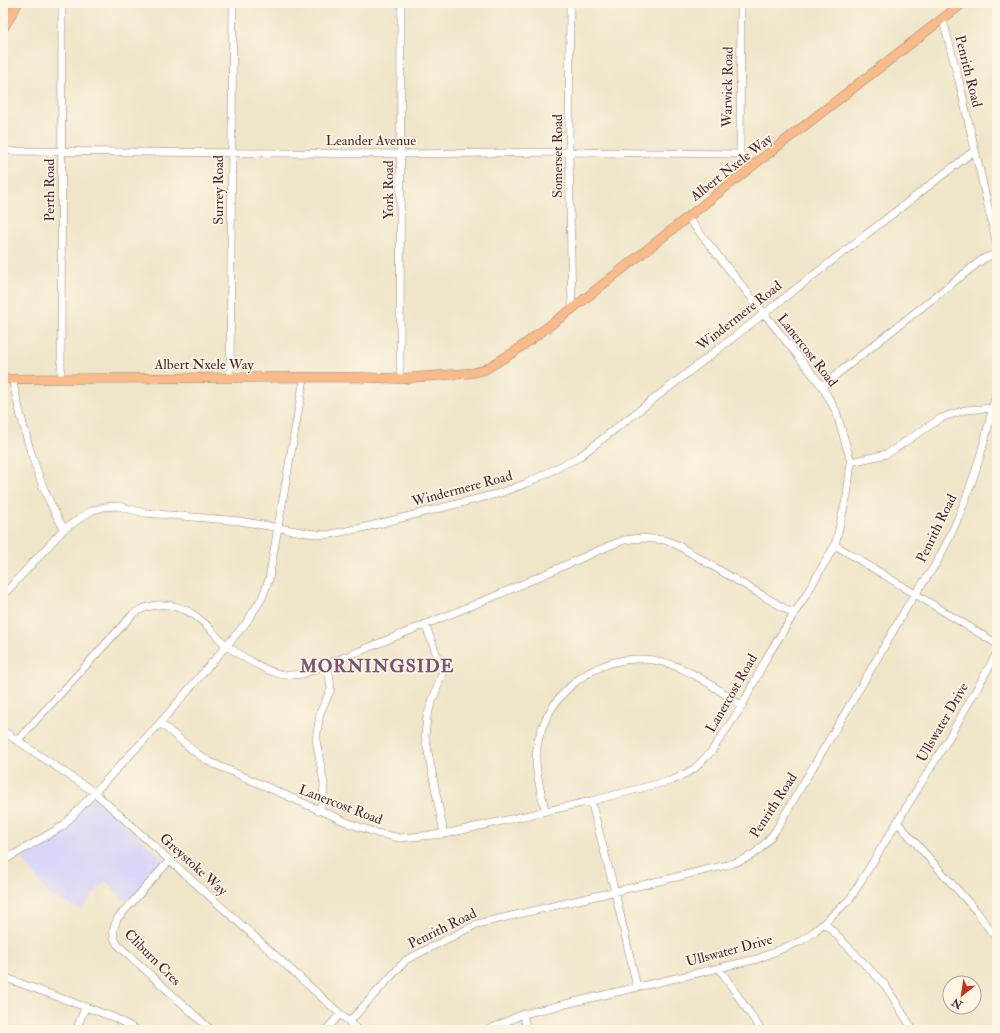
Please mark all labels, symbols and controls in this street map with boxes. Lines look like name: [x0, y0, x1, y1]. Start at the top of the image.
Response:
street label: Penrith Road: [951, 33, 986, 109]
street label: Warwick Road: [718, 46, 737, 129]
street label: Somerset Road: [549, 114, 566, 198]
street label: Albert Nxele Way: [686, 130, 777, 206]
street label: Leander Avenue: [326, 132, 416, 149]
street label: Surrey Road: [210, 155, 228, 225]
street label: Perth Road: [41, 158, 58, 221]
street label: York Road: [380, 160, 397, 220]
street label: Windermere Road: [693, 277, 785, 354]
street label: Lanercost Road: [774, 310, 841, 390]
street label: Albert Nxele Way: [153, 356, 254, 374]
street label: Windermere Road: [409, 467, 514, 510]
street label: Penrith Road: [913, 491, 960, 565]
street label: Lanercost Road: [702, 651, 761, 736]
district label: MORNINGSIDE: [299, 655, 454, 678]
street label: Ullswater Drive: [913, 679, 972, 765]
street label: Penrith Road: [746, 770, 801, 841]
street label: Lanercost Road: [297, 781, 385, 828]
street label: Greystoke Way: [156, 830, 232, 900]
street label: Penrith Road: [405, 905, 479, 952]
street label: Cliburn Cres: [121, 926, 185, 989]
street label: Ullswater Drive: [684, 931, 774, 970]
north arrow: [942, 975, 982, 1015]
text: N: [949, 995, 966, 1012]

